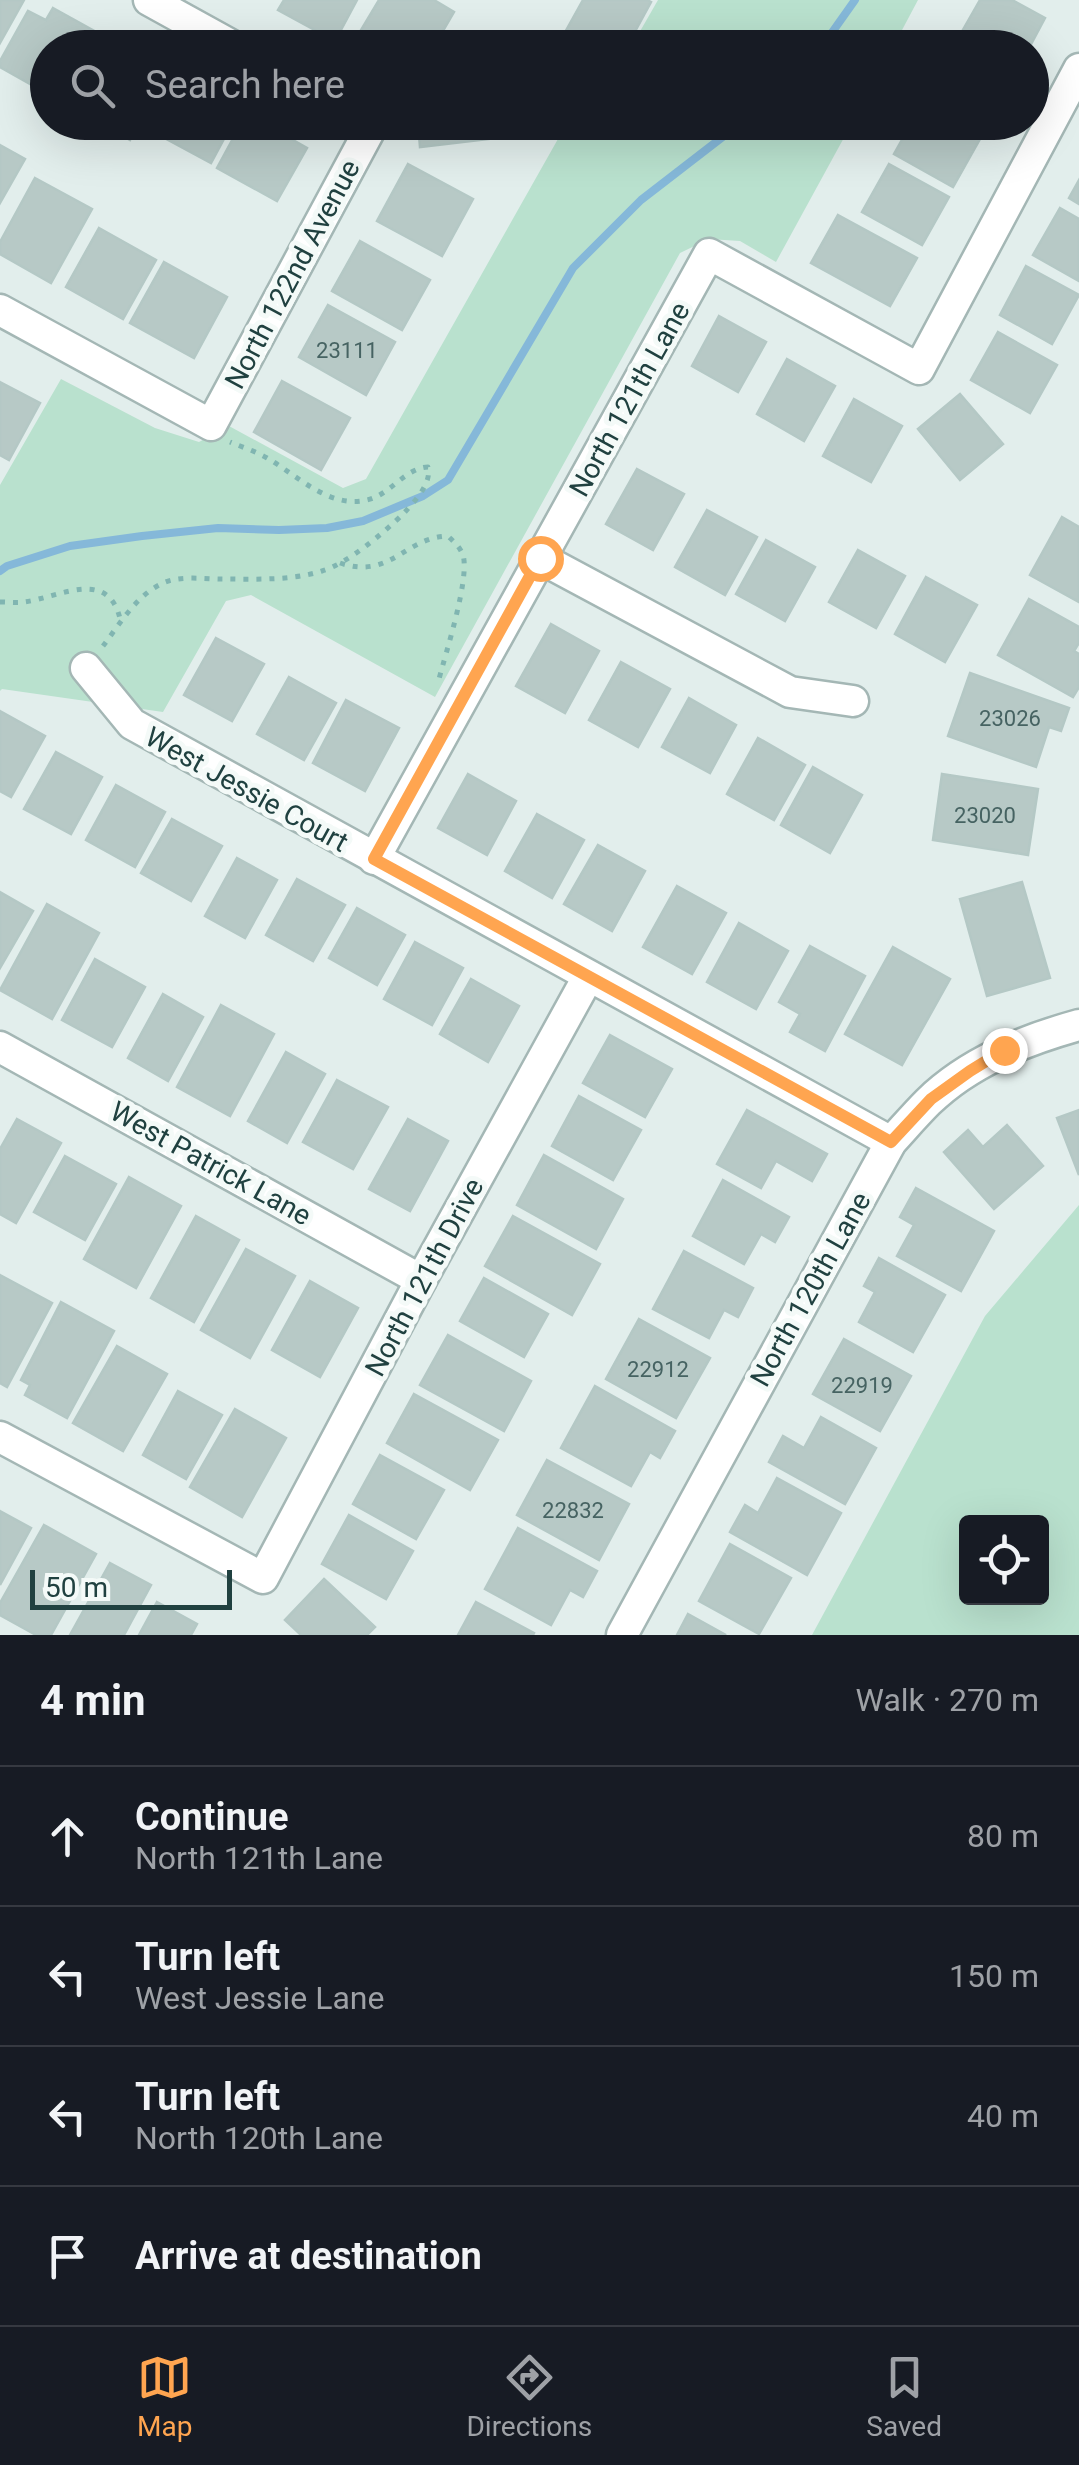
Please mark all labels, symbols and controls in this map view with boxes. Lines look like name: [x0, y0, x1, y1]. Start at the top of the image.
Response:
search box: [30, 30, 1049, 140]
icon: search: [65, 58, 120, 113]
text: Search here: [145, 63, 345, 107]
street label: North 122nd Avenue: [218, 154, 367, 394]
street label: North 121th Lane: [562, 296, 696, 502]
house number: 23111: [316, 338, 378, 363]
route start: [518, 536, 564, 582]
house number: 23026: [979, 706, 1041, 731]
street label: West Jessie Court: [140, 720, 354, 859]
house number: 23020: [954, 803, 1016, 828]
route end: [982, 1028, 1028, 1074]
street label: West Patrick Lane: [105, 1095, 317, 1232]
street label: North 121th Drive: [358, 1173, 490, 1382]
street label: North 120th Lane: [743, 1186, 877, 1392]
house number: 22912: [627, 1357, 689, 1382]
house number: 22919: [831, 1373, 893, 1398]
house number: 22832: [542, 1498, 604, 1523]
map controls: [959, 1515, 1049, 1605]
button: locate: [959, 1515, 1049, 1605]
scale bar: [30, 1565, 232, 1610]
text: 50 m: [45, 1571, 108, 1604]
text: 4 min: [40, 1676, 146, 1725]
text: Walk · 270 m: [856, 1681, 1039, 1719]
text: Continue: [135, 1795, 289, 1839]
icon: ahead: [40, 1809, 95, 1864]
text: 80 m: [967, 1817, 1039, 1855]
text: North 121th Lane: [135, 1839, 383, 1877]
text: Turn left: [135, 1935, 280, 1979]
icon: left: [40, 1949, 95, 2004]
text: 150 m: [949, 1957, 1039, 1995]
text: West Jessie Lane: [135, 1979, 384, 2017]
text: Turn left: [135, 2075, 280, 2119]
icon: left: [40, 2089, 95, 2144]
text: 40 m: [967, 2097, 1039, 2135]
text: North 120th Lane: [135, 2119, 383, 2157]
icon: arrive: [40, 2229, 95, 2284]
text: Arrive at destination: [135, 2234, 482, 2278]
tab: Map: [137, 2350, 192, 2443]
tab: Directions: [466, 2350, 592, 2443]
tab: Saved: [866, 2350, 942, 2443]

